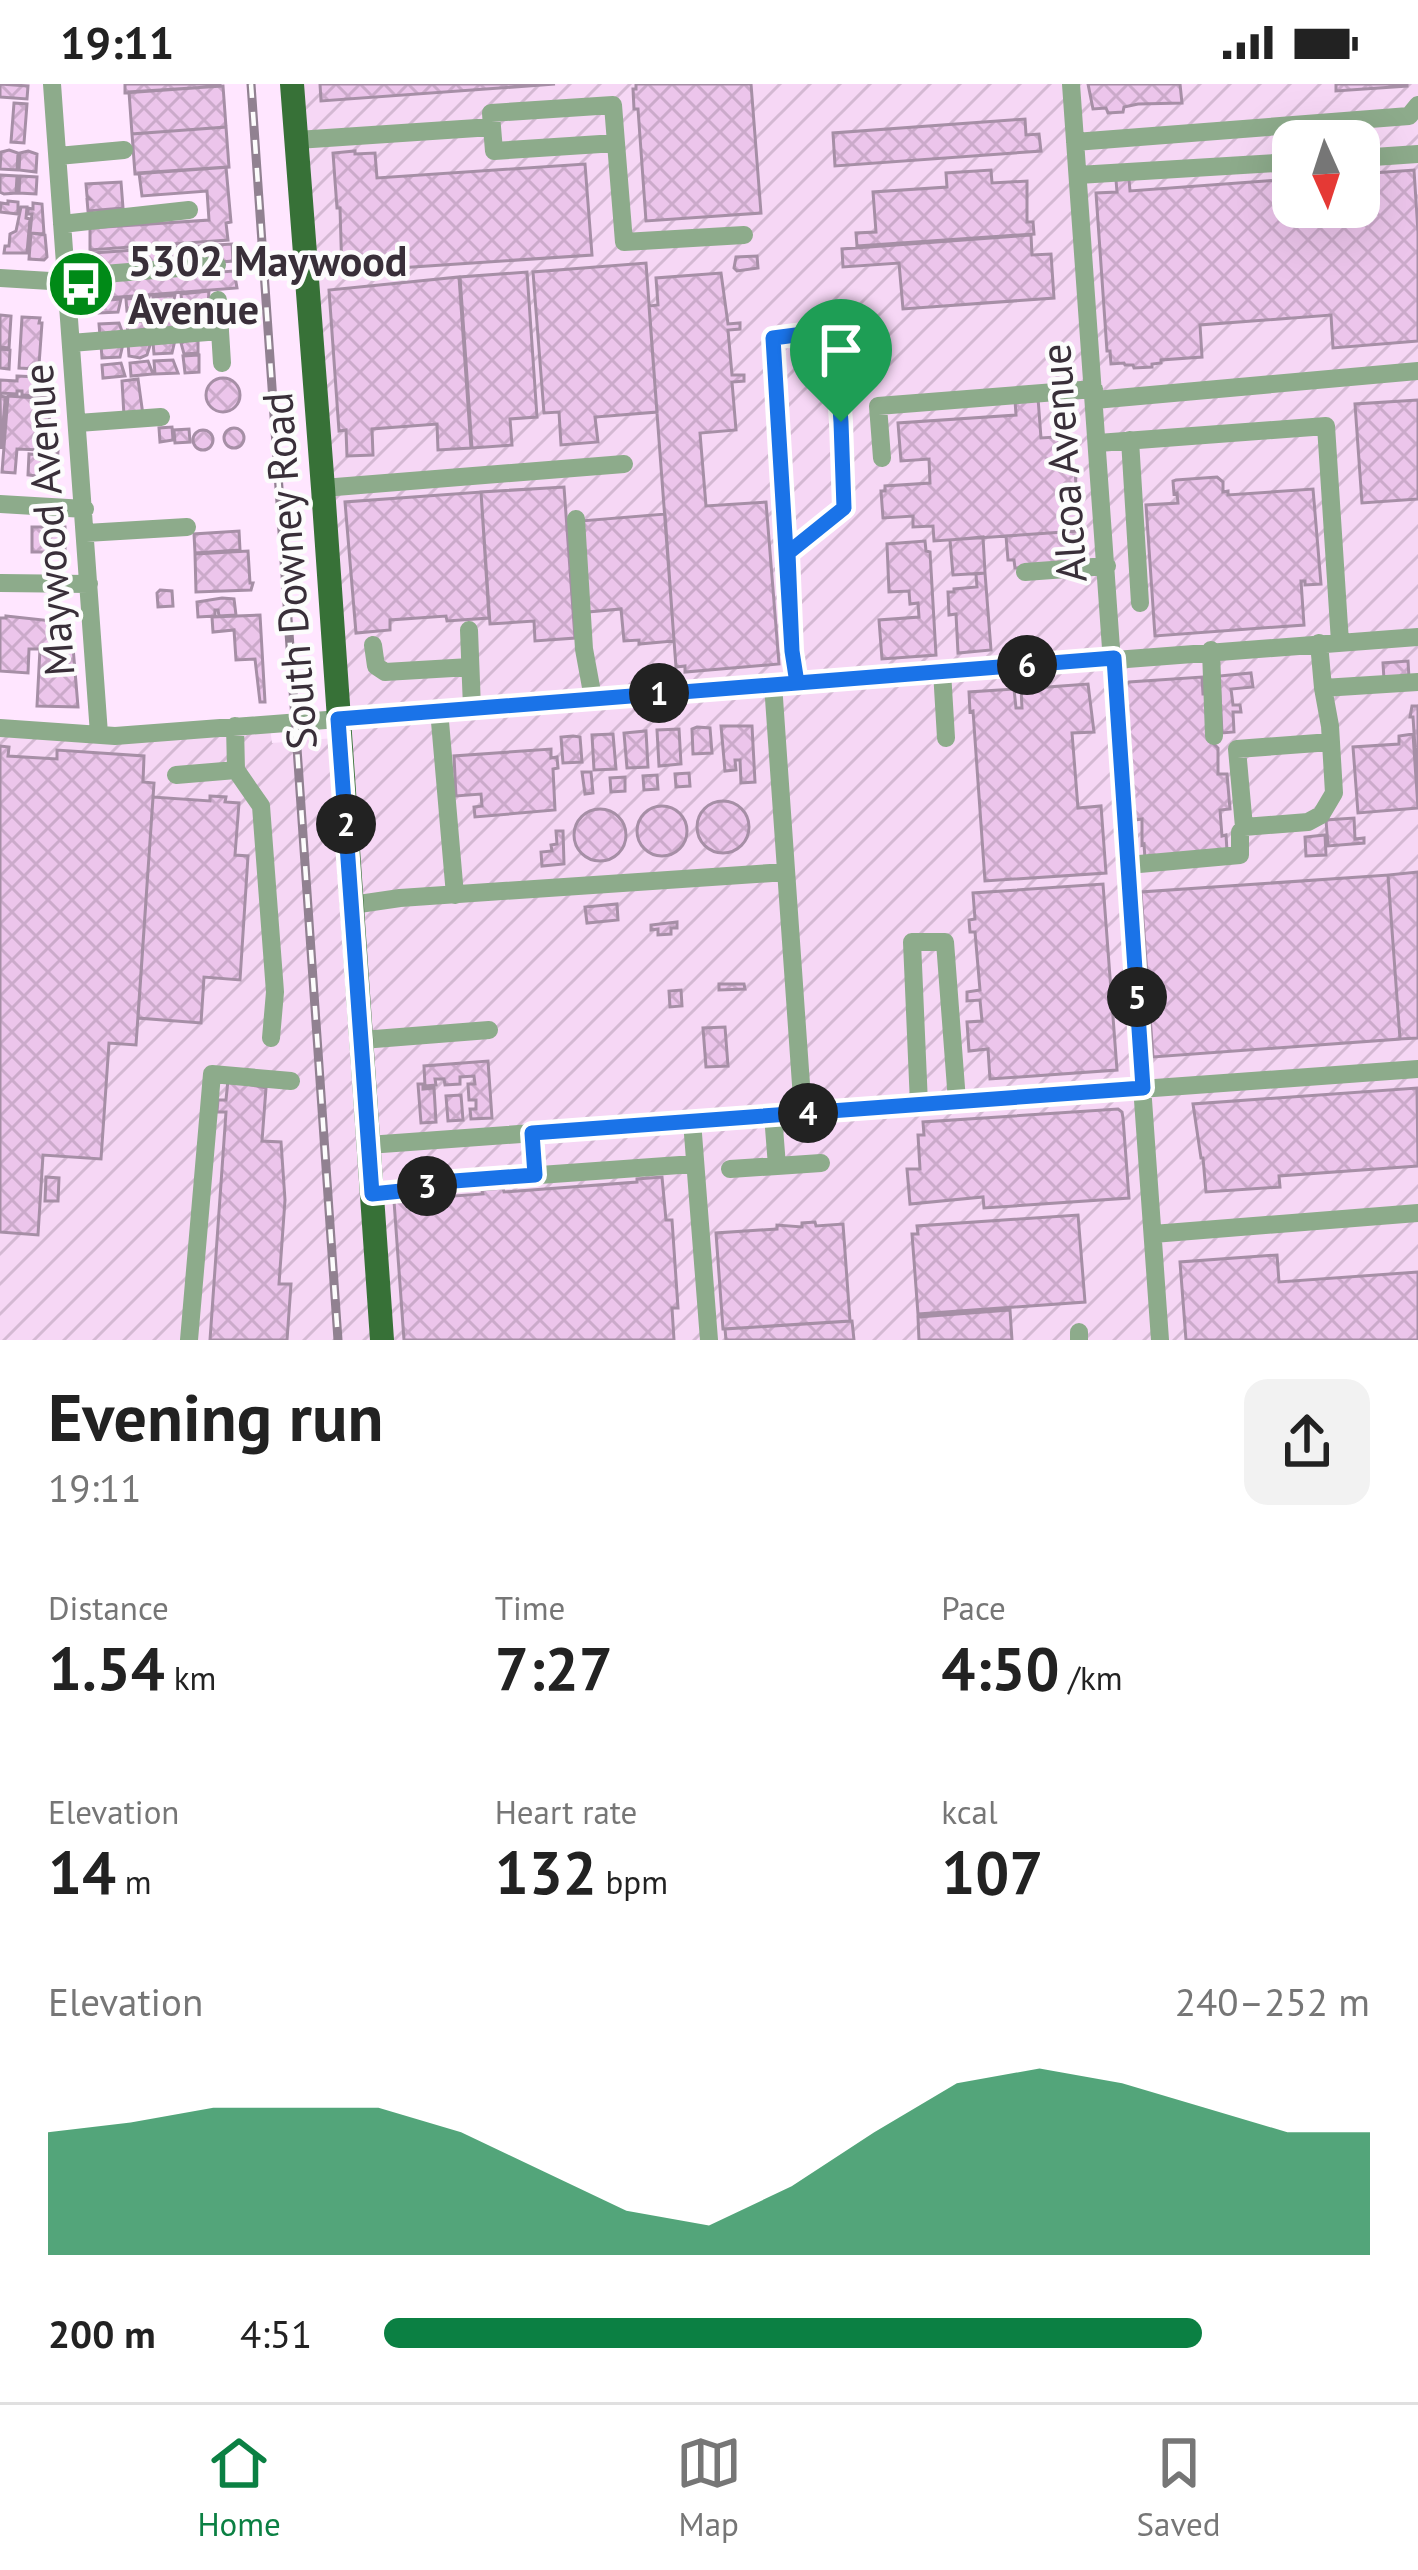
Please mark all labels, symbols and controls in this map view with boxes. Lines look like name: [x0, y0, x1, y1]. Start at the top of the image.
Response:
text: 19:11: [60, 13, 174, 71]
north arrow: [1272, 120, 1380, 228]
map controls: [1272, 120, 1380, 228]
place label: 5302 Maywood Avenue: [128, 233, 407, 336]
bus stop icon: 5302 Maywood Avenue: [46, 249, 116, 319]
pin: [790, 299, 892, 422]
icon: arrive: [808, 317, 874, 383]
street label: Alcoa Avenue: [1027, 342, 1099, 584]
street label: Maywood Avenue: [10, 362, 86, 678]
street label: South Downey Road: [249, 391, 329, 751]
pin: 6: [997, 635, 1057, 695]
text: 6: [1018, 643, 1036, 686]
pin: 1: [629, 663, 689, 723]
text: 1: [650, 671, 668, 714]
pin: 2: [316, 794, 376, 854]
text: 2: [337, 802, 355, 845]
pin: 5: [1107, 967, 1167, 1027]
text: 5: [1128, 975, 1146, 1018]
pin: 4: [778, 1083, 838, 1143]
text: 4: [799, 1091, 817, 1134]
pin: 3: [397, 1156, 457, 1216]
text: 3: [418, 1164, 436, 1207]
text: Evening run: [48, 1374, 383, 1459]
button: share: [1244, 1379, 1370, 1505]
text: 19:11: [48, 1462, 142, 1513]
text: Distance: [48, 1586, 169, 1629]
text: Time: [495, 1586, 565, 1629]
text: Pace: [941, 1586, 1006, 1629]
text: 1.54: [48, 1629, 165, 1707]
text: 7:27: [495, 1629, 613, 1707]
text: 4:50: [941, 1629, 1060, 1707]
text: km: [165, 1656, 216, 1699]
text: /km: [1060, 1656, 1123, 1699]
text: Elevation: [48, 1790, 179, 1833]
text: Heart rate: [495, 1790, 637, 1833]
text: kcal: [941, 1790, 998, 1833]
text: 14: [48, 1833, 116, 1911]
text: 132: [495, 1833, 597, 1911]
text: 107: [941, 1833, 1043, 1911]
text: m: [116, 1860, 152, 1903]
text: bpm: [597, 1860, 668, 1903]
text: Elevation: [48, 1976, 203, 2027]
text: 240–252 m: [1175, 1976, 1370, 2027]
text: 200 m: [48, 2308, 156, 2359]
text: 4:51: [240, 2308, 312, 2359]
tab: Home: [197, 2430, 281, 2545]
tab: Map: [676, 2430, 742, 2545]
tab: Saved: [1137, 2430, 1221, 2545]

